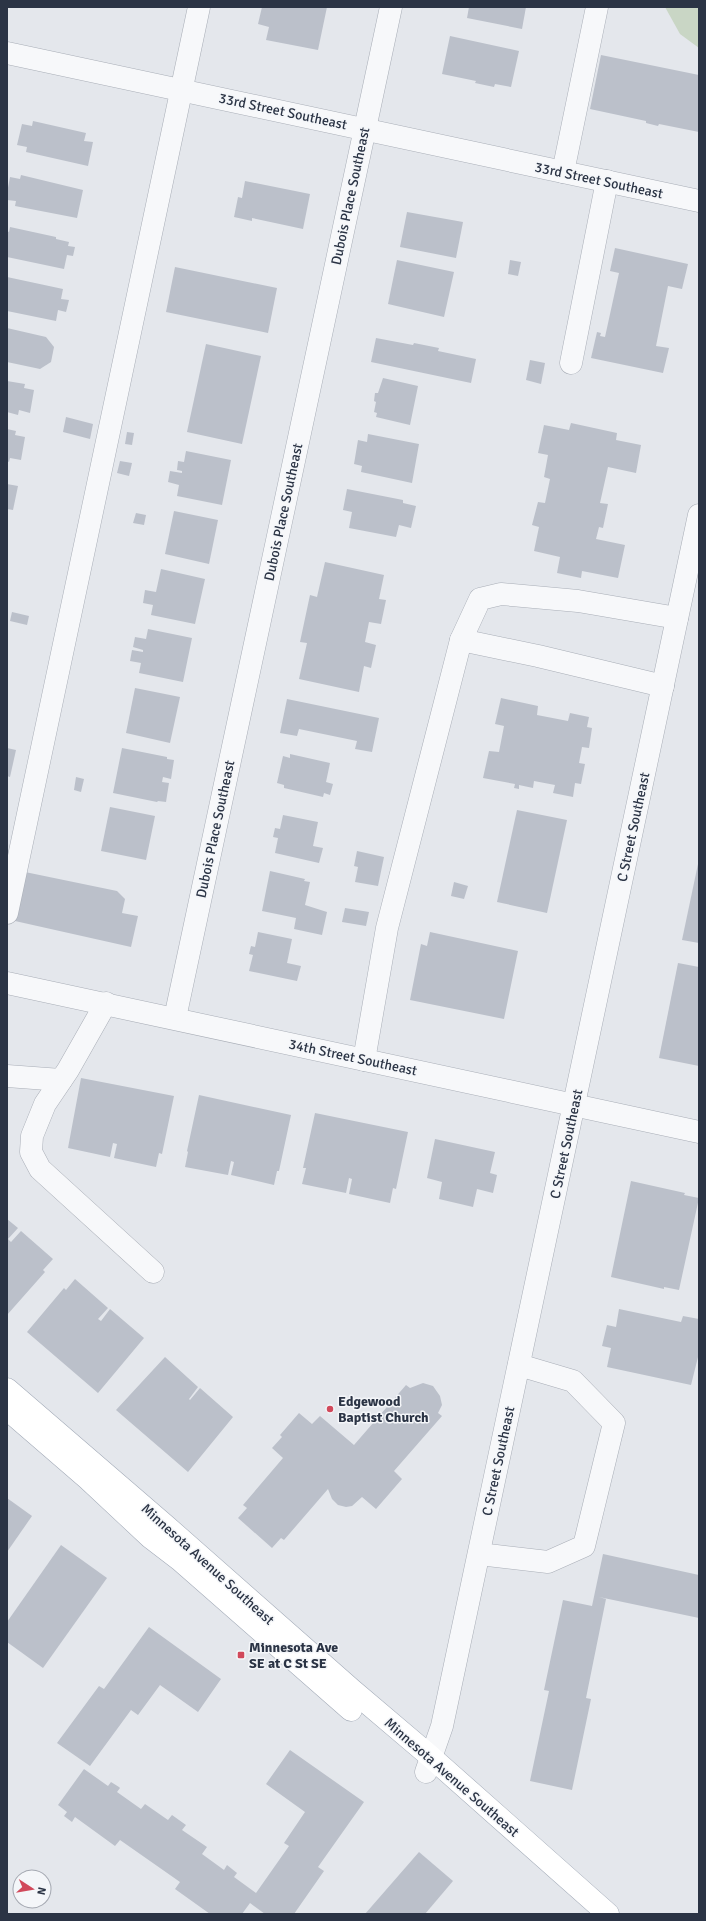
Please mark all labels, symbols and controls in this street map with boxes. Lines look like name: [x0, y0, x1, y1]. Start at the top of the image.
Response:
street label: 33rd Street Southeast: [217, 90, 349, 133]
street label: Dubois Place Southeast: [328, 126, 373, 267]
street label: 33rd Street Southeast: [533, 159, 665, 202]
street label: Dubois Place Southeast: [261, 442, 306, 583]
street label: Dubois Place Southeast: [193, 759, 238, 900]
street label: C Street Southeast: [614, 771, 653, 883]
street label: 34th Street Southeast: [287, 1036, 419, 1079]
street label: C Street Southeast: [547, 1088, 586, 1200]
place label: Edgewood Baptist Church: [338, 1393, 429, 1426]
marker: Edgewood Baptist Church: [325, 1404, 335, 1414]
street label: C Street Southeast: [479, 1405, 518, 1517]
street label: Minnesota Avenue Southeast: [138, 1500, 278, 1629]
place label: Minnesota Ave SE at C St SE: [249, 1639, 338, 1672]
marker: Minnesota Ave SE at C St SE: [236, 1650, 246, 1660]
street label: Minnesota Avenue Southeast: [381, 1714, 523, 1841]
north arrow: [12, 1869, 52, 1909]
text: N: [34, 1886, 48, 1896]

